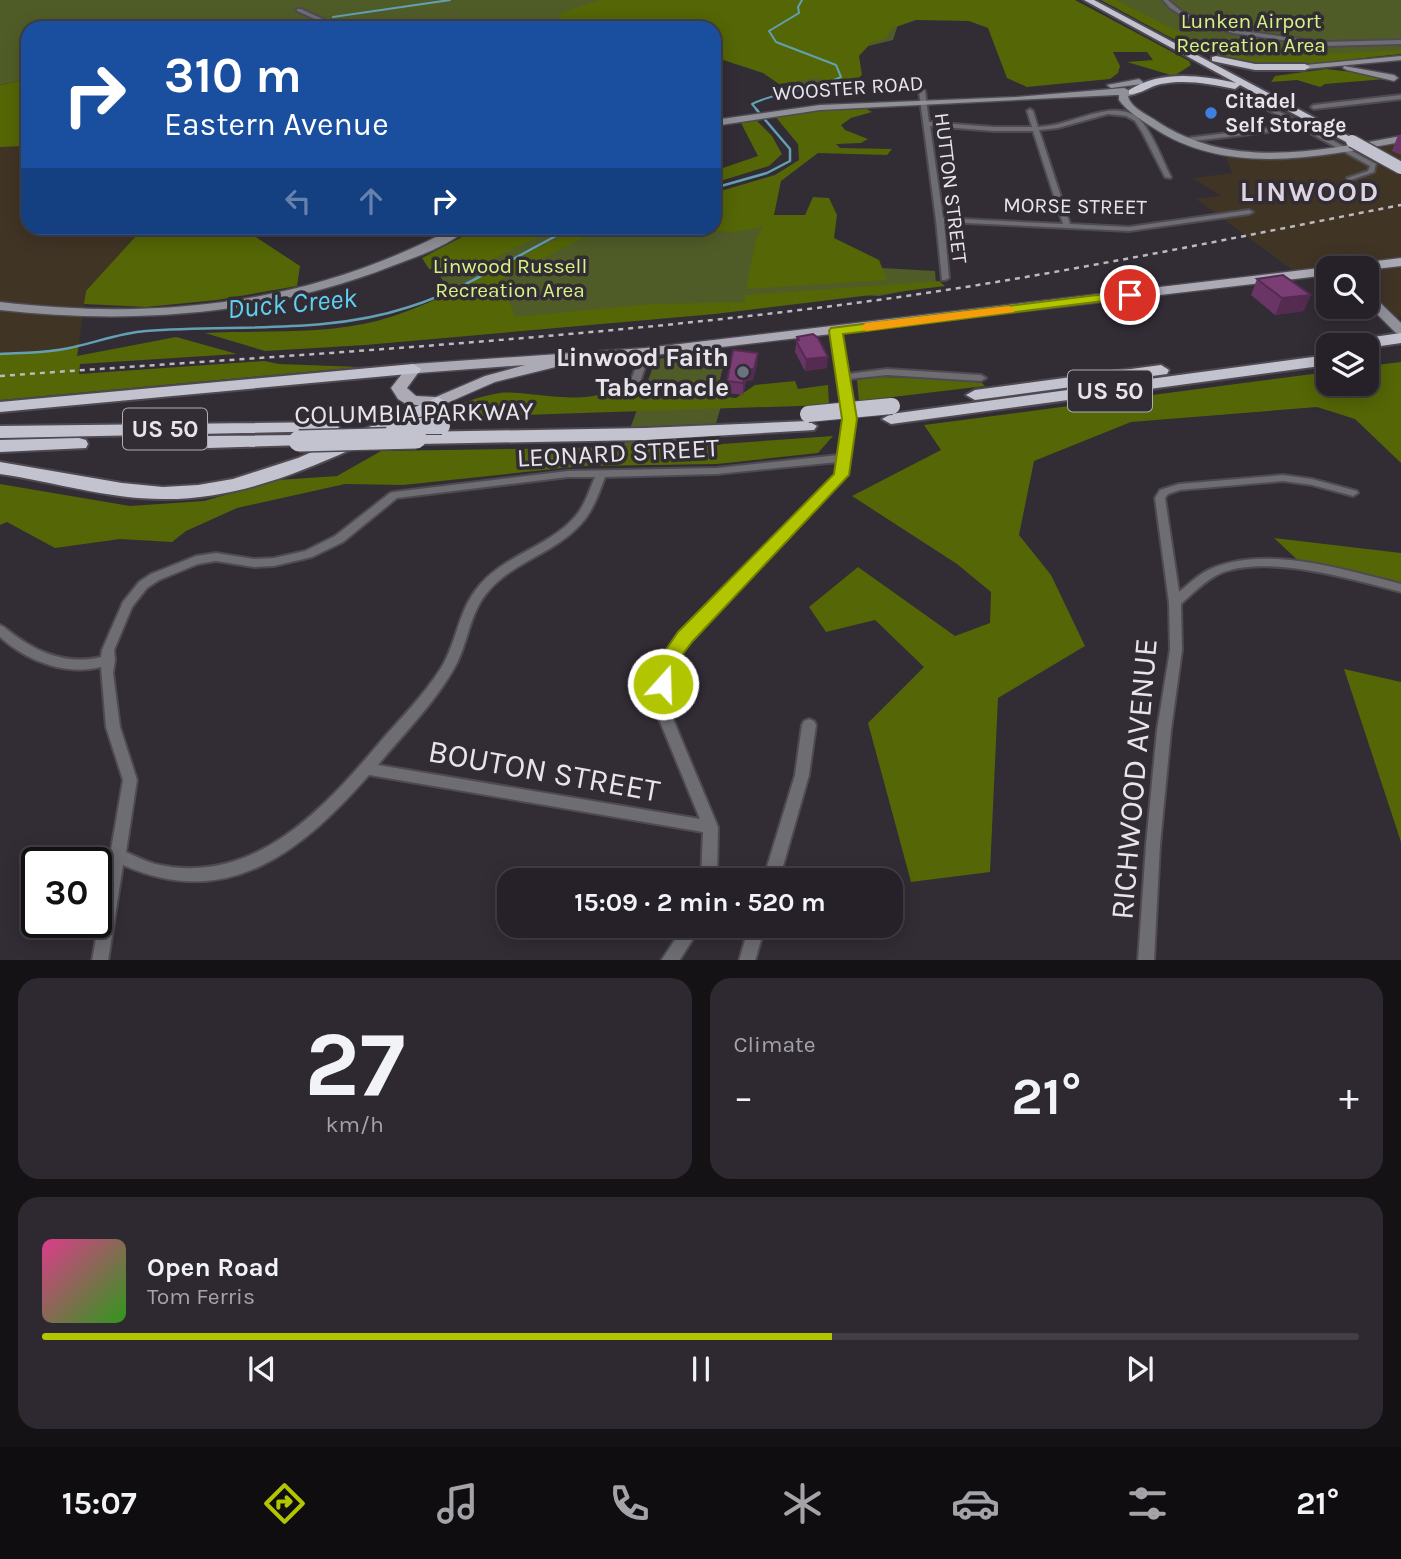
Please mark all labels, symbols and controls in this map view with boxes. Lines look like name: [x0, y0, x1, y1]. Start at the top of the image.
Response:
park label: Lunken Airport Recreation Area: [1176, 9, 1326, 57]
text: 310 m: [164, 47, 302, 104]
icon: right: [49, 49, 140, 140]
street label: WOOSTER ROAD: [772, 71, 924, 105]
place label: Citadel Self Storage: [1225, 89, 1346, 137]
marker: Citadel Self Storage: [1203, 105, 1219, 121]
text: Eastern Avenue: [164, 106, 389, 143]
street label: HUTTON STREET: [930, 111, 972, 265]
district label: LINWOOD: [1240, 175, 1380, 208]
icon: left: [279, 182, 317, 220]
icon: ahead: [352, 182, 390, 220]
icon: right: [425, 182, 463, 220]
street label: MORSE STREET: [1003, 193, 1148, 219]
park label: Linwood Russell Recreation Area: [433, 254, 587, 302]
map controls: [1316, 256, 1379, 396]
button: search: [1316, 256, 1379, 319]
pin: [1100, 265, 1160, 325]
icon: arrive: [1111, 276, 1149, 314]
water label: Duck Creek: [226, 281, 359, 325]
button: layers: [1316, 333, 1379, 396]
place label: Linwood Faith Tabernacle: [556, 342, 729, 403]
marker: Linwood Faith Tabernacle: [735, 364, 751, 380]
road number: US 50: [1068, 370, 1152, 412]
street label: COLUMBIA PARKWAY: [294, 395, 535, 431]
road number: US 50: [123, 408, 207, 449]
street label: LEONARD STREET: [516, 432, 720, 474]
street label: RICHWOOD AVENUE: [1103, 637, 1165, 921]
position arrow: [626, 647, 700, 721]
street label: BOUTON STREET: [425, 732, 663, 810]
speed limit sign: 30: [21, 847, 112, 938]
text: 15:09 · 2 min · 520 m: [574, 887, 826, 918]
text: 27: [305, 1012, 405, 1118]
text: Climate: [734, 1031, 816, 1058]
text: 21°: [1011, 1066, 1081, 1127]
text: −: [734, 1075, 753, 1120]
text: +: [1339, 1075, 1359, 1120]
text: km/h: [326, 1111, 384, 1138]
text: Open Road: [147, 1252, 280, 1283]
text: Tom Ferris: [147, 1283, 255, 1310]
icon: previous: [243, 1350, 281, 1388]
icon: pause: [682, 1350, 720, 1388]
icon: next: [1121, 1350, 1159, 1388]
icon: directions: [260, 1479, 309, 1528]
icon: music: [433, 1479, 482, 1528]
icon: phone: [605, 1479, 654, 1528]
icon: climate: [778, 1479, 827, 1528]
icon: car: [951, 1479, 1000, 1528]
icon: filters: [1123, 1479, 1172, 1528]
text: 15:07: [62, 1485, 137, 1522]
text: 21°: [1296, 1485, 1339, 1522]

